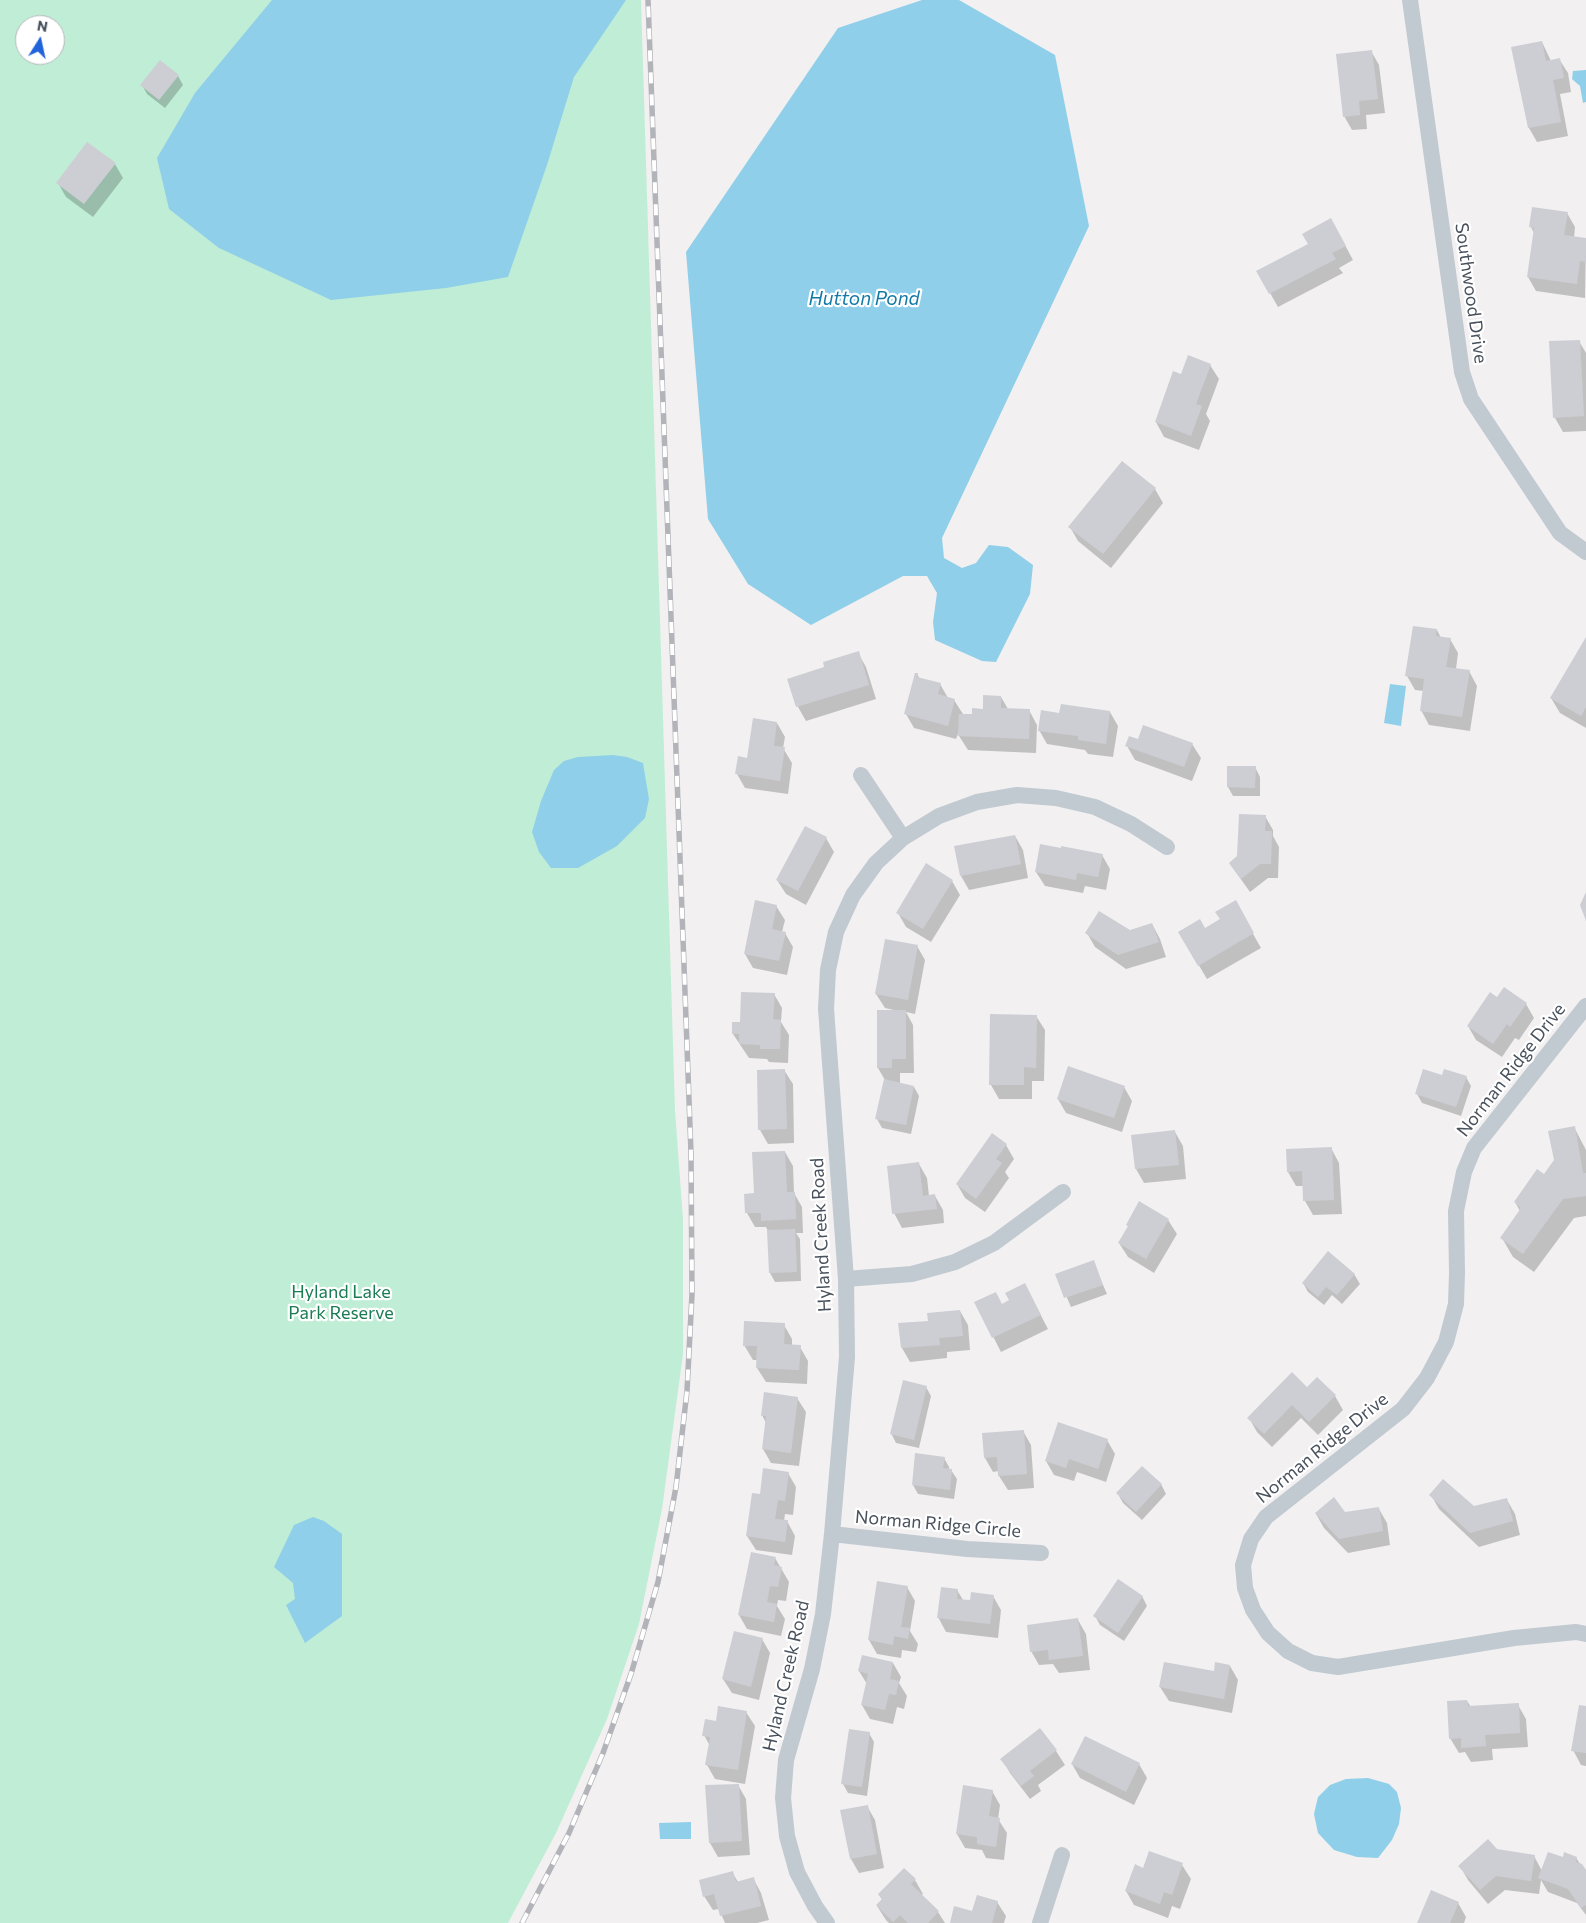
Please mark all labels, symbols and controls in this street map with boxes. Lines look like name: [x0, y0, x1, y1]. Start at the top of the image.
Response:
north arrow: [15, 15, 65, 65]
text: N: [36, 16, 49, 35]
street label: Southwood Drive: [1450, 221, 1492, 365]
water label: Hutton Pond: [809, 288, 919, 310]
street label: Norman Ridge Drive: [1452, 999, 1570, 1141]
street label: Hyland Creek Road: [806, 1157, 836, 1313]
park label: Hyland Lake Park Reserve: [288, 1281, 394, 1324]
street label: Norman Ridge Drive: [1252, 1388, 1392, 1508]
street label: Norman Ridge Circle: [854, 1506, 1022, 1542]
street label: Hyland Creek Road: [758, 1598, 814, 1754]

